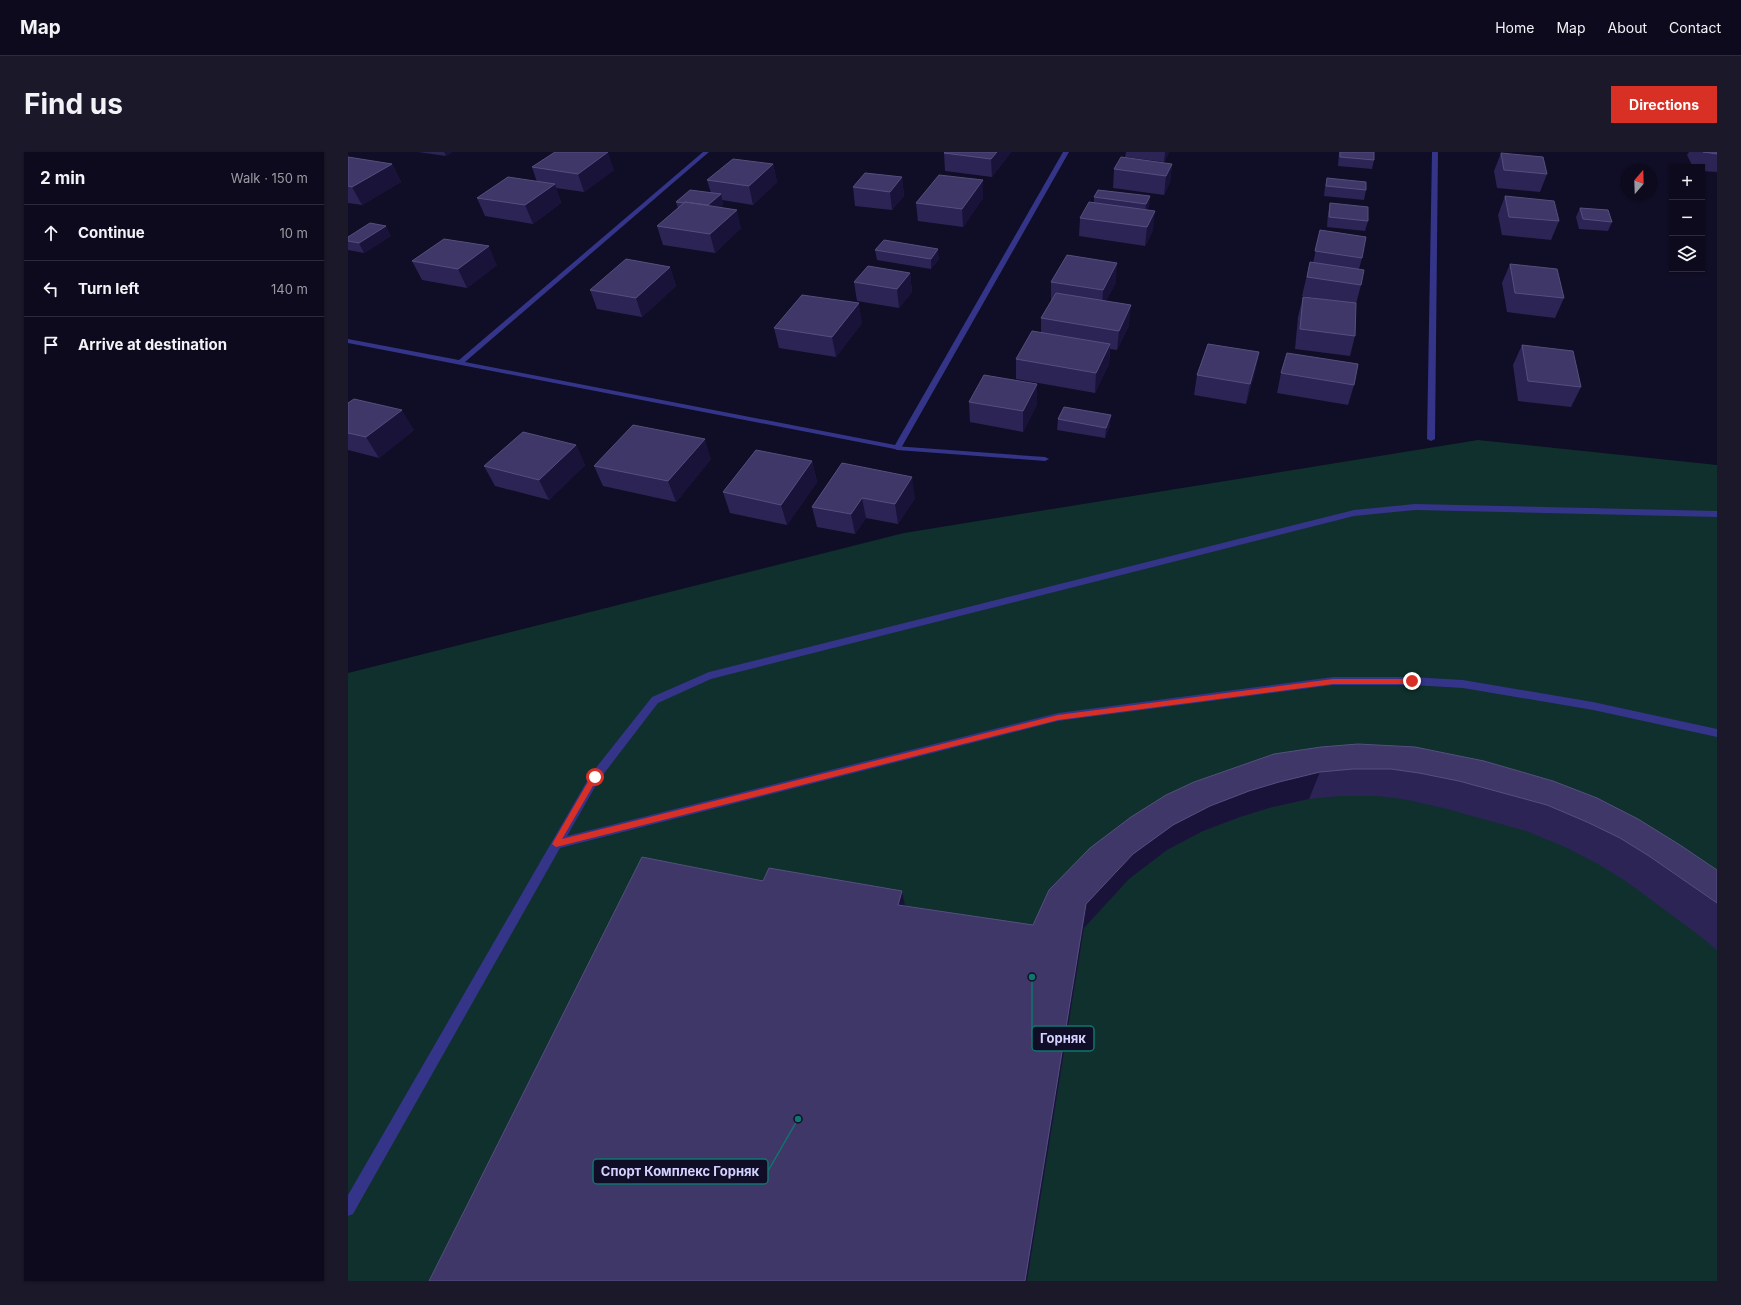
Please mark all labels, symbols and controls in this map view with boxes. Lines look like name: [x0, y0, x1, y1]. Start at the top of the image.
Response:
text: Map: [20, 16, 61, 39]
text: Home: [1495, 19, 1534, 36]
text: Map: [1556, 19, 1586, 36]
text: About: [1608, 19, 1647, 36]
text: Contact: [1669, 19, 1721, 36]
button: Directions: [1611, 86, 1717, 123]
text: Find us: [24, 87, 123, 121]
north arrow: [1621, 164, 1657, 200]
map controls: [1669, 164, 1705, 272]
button: +: [1669, 164, 1705, 200]
text: 2 min: [40, 168, 85, 188]
text: Walk · 150 m: [231, 170, 308, 186]
button: −: [1669, 200, 1705, 236]
icon: ahead: [40, 222, 62, 244]
text: Continue: [78, 223, 145, 242]
text: 10 m: [279, 225, 308, 241]
button: layers: [1669, 236, 1705, 272]
icon: left: [40, 278, 62, 300]
text: Turn left: [78, 279, 139, 298]
text: 140 m: [271, 281, 308, 297]
icon: arrive: [40, 334, 62, 356]
text: Arrive at destination: [78, 335, 227, 354]
route end: [1403, 672, 1421, 690]
route start: [586, 768, 604, 786]
callout: Горняк: [1032, 1026, 1094, 1051]
text: Горняк: [1040, 1030, 1086, 1046]
callout: Спорт Комплекс Горняк: [593, 1159, 768, 1184]
text: Спорт Комплекс Горняк: [601, 1163, 760, 1179]

